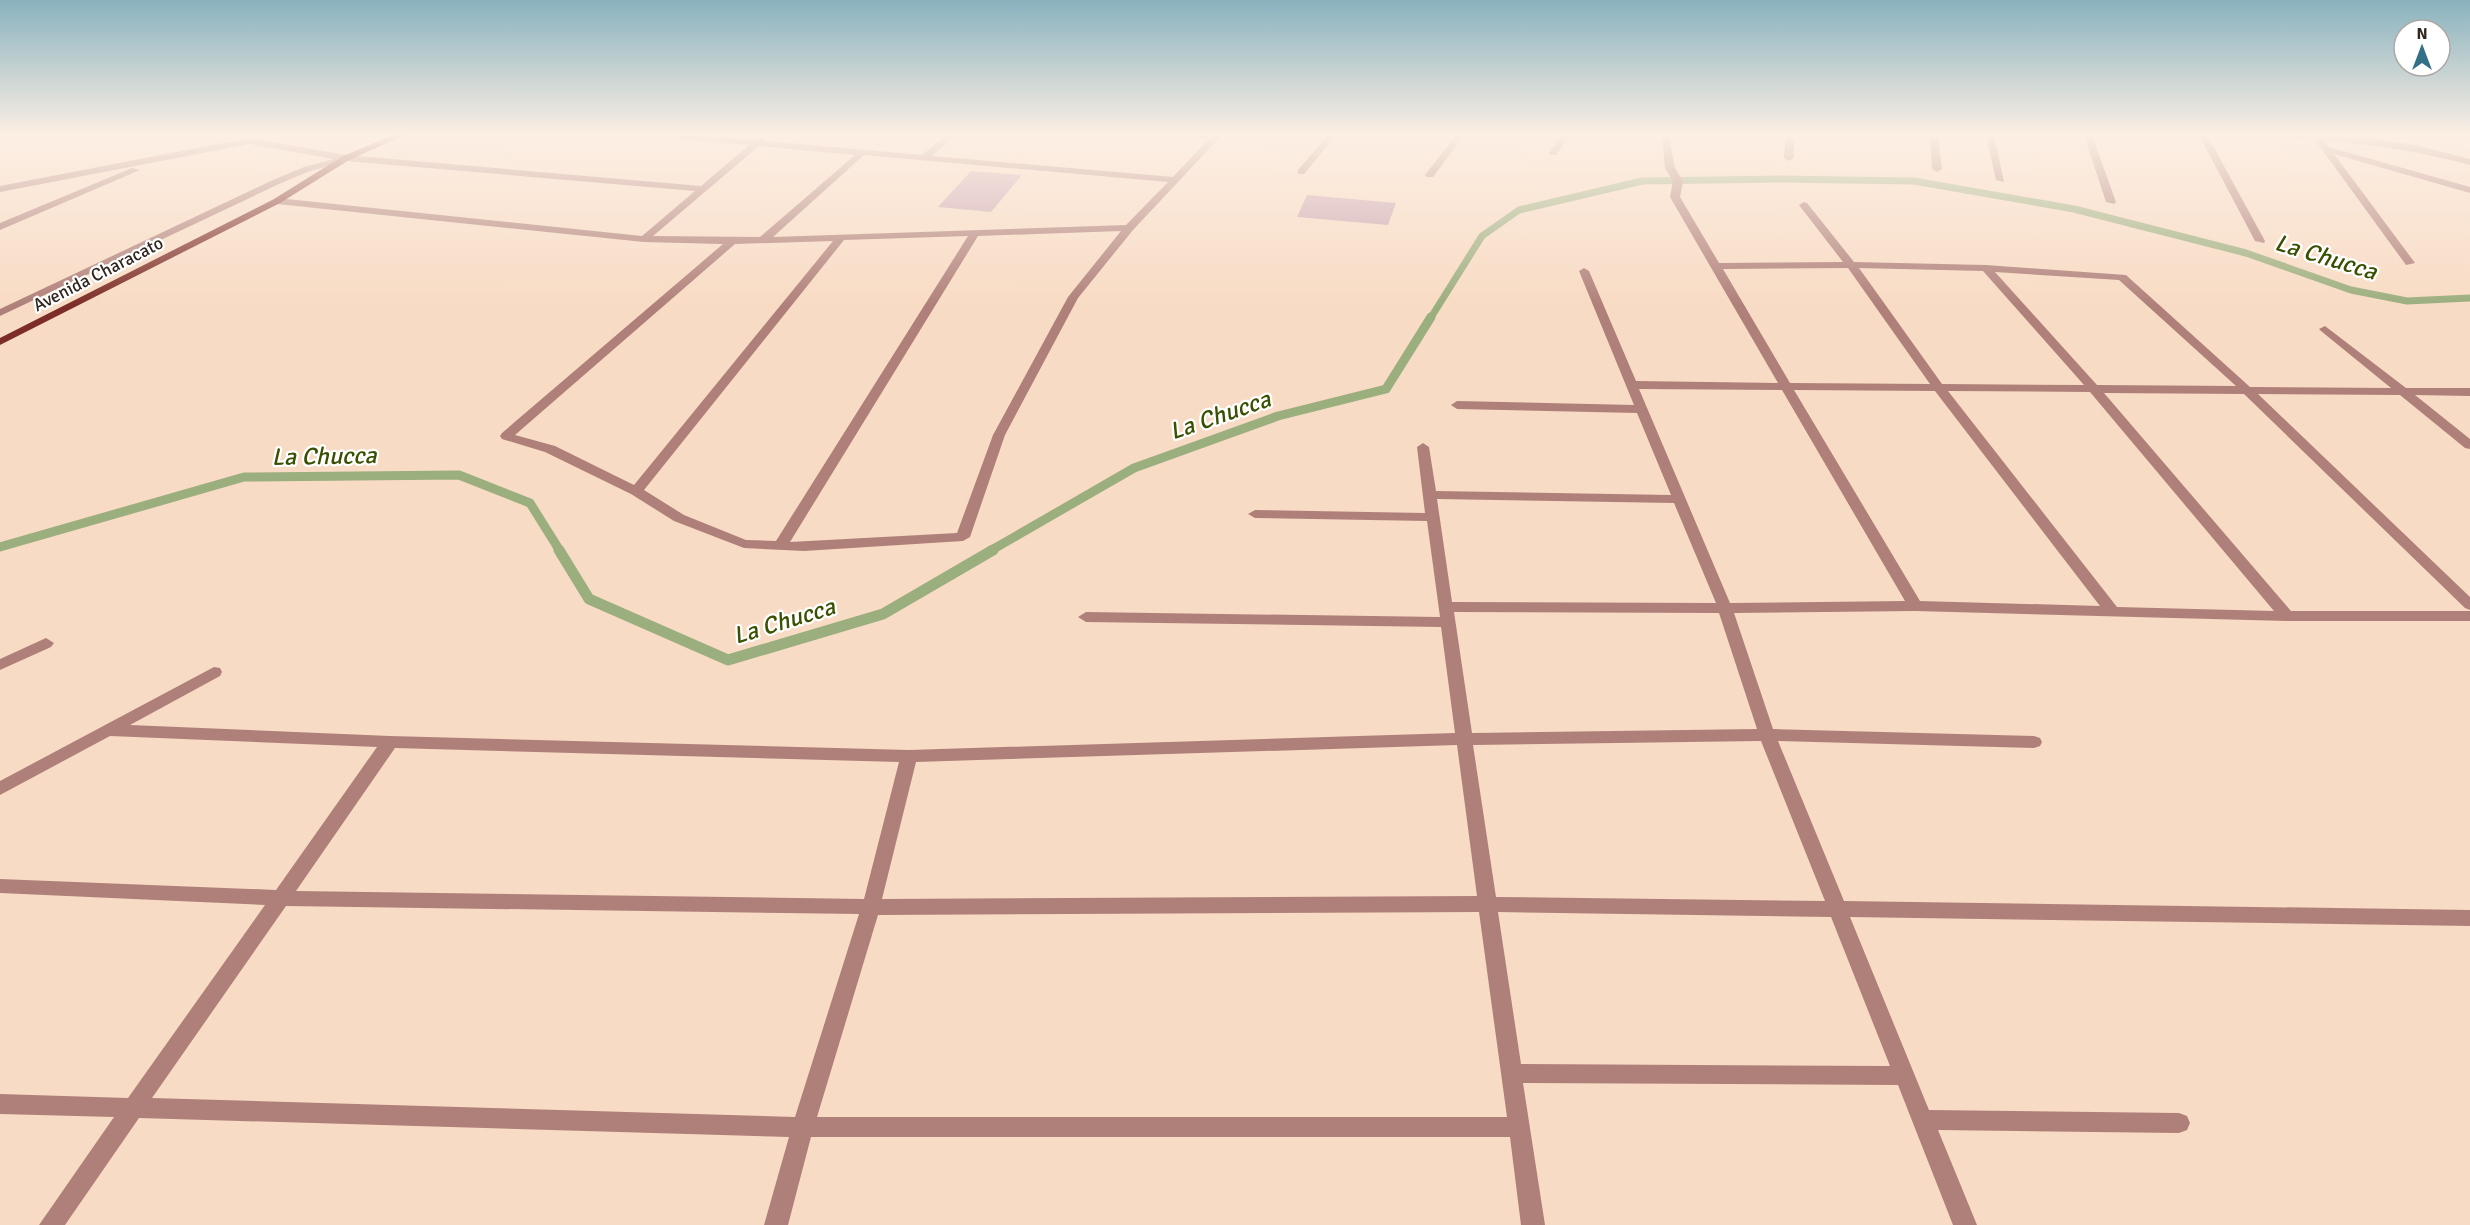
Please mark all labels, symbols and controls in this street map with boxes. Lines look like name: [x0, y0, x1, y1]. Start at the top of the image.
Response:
north arrow: [2392, 18, 2452, 78]
text: N: [2416, 24, 2428, 44]
water label: La Chucca: [2271, 227, 2381, 287]
street label: Avenida Characato: [29, 232, 167, 316]
water label: La Chucca: [1165, 383, 1275, 446]
water label: La Chucca: [271, 440, 378, 472]
water label: La Chucca: [729, 591, 839, 651]

